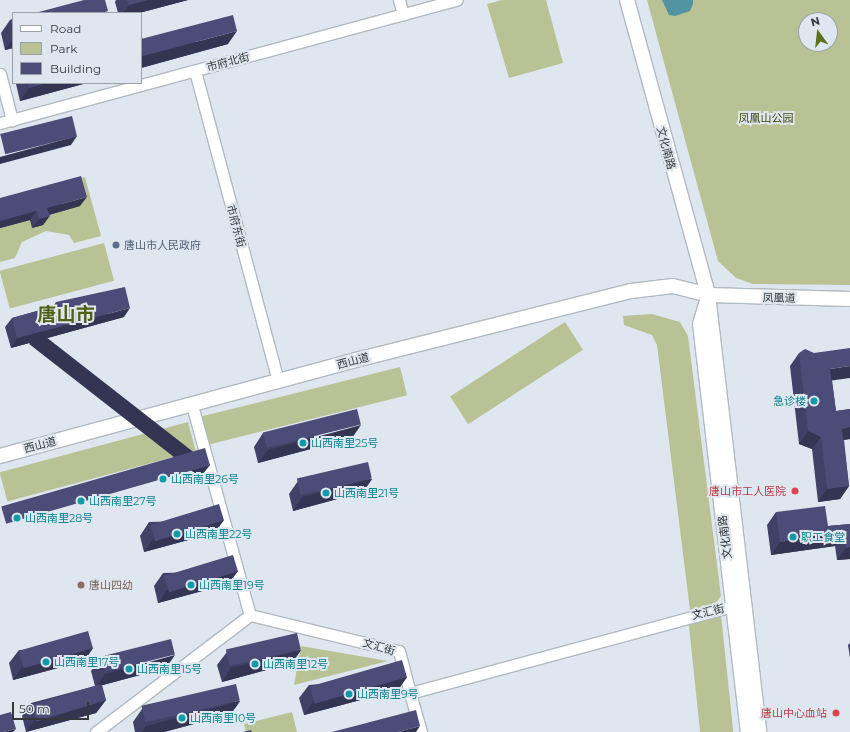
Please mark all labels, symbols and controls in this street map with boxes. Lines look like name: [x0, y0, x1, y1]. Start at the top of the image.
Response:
legend: [12, 12, 142, 84]
north arrow: [798, 12, 838, 52]
text: N: [809, 13, 821, 29]
text: Road: [50, 21, 81, 36]
text: Park: [50, 41, 77, 56]
street label: 市府北街: [205, 50, 251, 74]
text: Building: [50, 61, 101, 76]
park label: 凤凰山公园: [739, 111, 793, 125]
street label: 文化南路: [654, 125, 678, 171]
street label: 市府东街: [224, 203, 248, 249]
place label: 唐山市人民政府: [124, 238, 201, 252]
marker: 唐山市人民政府: [111, 240, 121, 250]
street label: 凤凰道: [762, 291, 796, 305]
district label: 唐山市: [38, 304, 94, 326]
street label: 西山道: [335, 350, 371, 372]
place label: 急诊楼: [773, 394, 806, 408]
marker: 急诊楼: [809, 396, 819, 406]
street label: 西山道: [22, 434, 58, 456]
place label: 山西南里25号: [311, 436, 378, 450]
marker: 山西南里25号: [298, 438, 308, 448]
place label: 山西南里26号: [171, 472, 239, 486]
marker: 山西南里26号: [158, 474, 168, 484]
place label: 唐山市工人医院: [709, 484, 786, 498]
marker: 唐山市工人医院: [789, 485, 801, 497]
place label: 山西南里21号: [334, 486, 399, 500]
marker: 山西南里21号: [321, 488, 331, 498]
place label: 山西南里27号: [89, 494, 157, 508]
marker: 山西南里27号: [76, 496, 86, 506]
place label: 山西南里28号: [25, 511, 93, 525]
marker: 山西南里28号: [12, 513, 22, 523]
street label: 文化南路: [716, 514, 734, 560]
place label: 山西南里22号: [185, 527, 252, 541]
marker: 山西南里22号: [172, 529, 182, 539]
place label: 职工食堂: [801, 530, 845, 544]
marker: 职工食堂: [788, 532, 798, 542]
place label: 唐山四幼: [89, 578, 133, 592]
place label: 山西南里19号: [199, 578, 265, 592]
marker: 唐山四幼: [76, 580, 86, 590]
marker: 山西南里19号: [186, 580, 196, 590]
street label: 文汇街: [690, 602, 726, 622]
street label: 文汇街: [361, 636, 397, 658]
place label: 山西南里17号: [54, 655, 119, 669]
marker: 山西南里17号: [41, 657, 51, 667]
place label: 山西南里12号: [263, 657, 328, 671]
marker: 山西南里12号: [250, 659, 260, 669]
place label: 山西南里15号: [137, 662, 202, 676]
marker: 山西南里15号: [124, 664, 134, 674]
place label: 山西南里9号: [357, 687, 419, 701]
marker: 山西南里9号: [344, 689, 354, 699]
scale bar: [14, 694, 91, 720]
text: 50 m: [19, 701, 50, 716]
place label: 唐山中心血站: [761, 706, 827, 720]
marker: 唐山中心血站: [830, 707, 842, 719]
place label: 山西南里10号: [190, 711, 256, 725]
marker: 山西南里10号: [177, 713, 187, 723]

